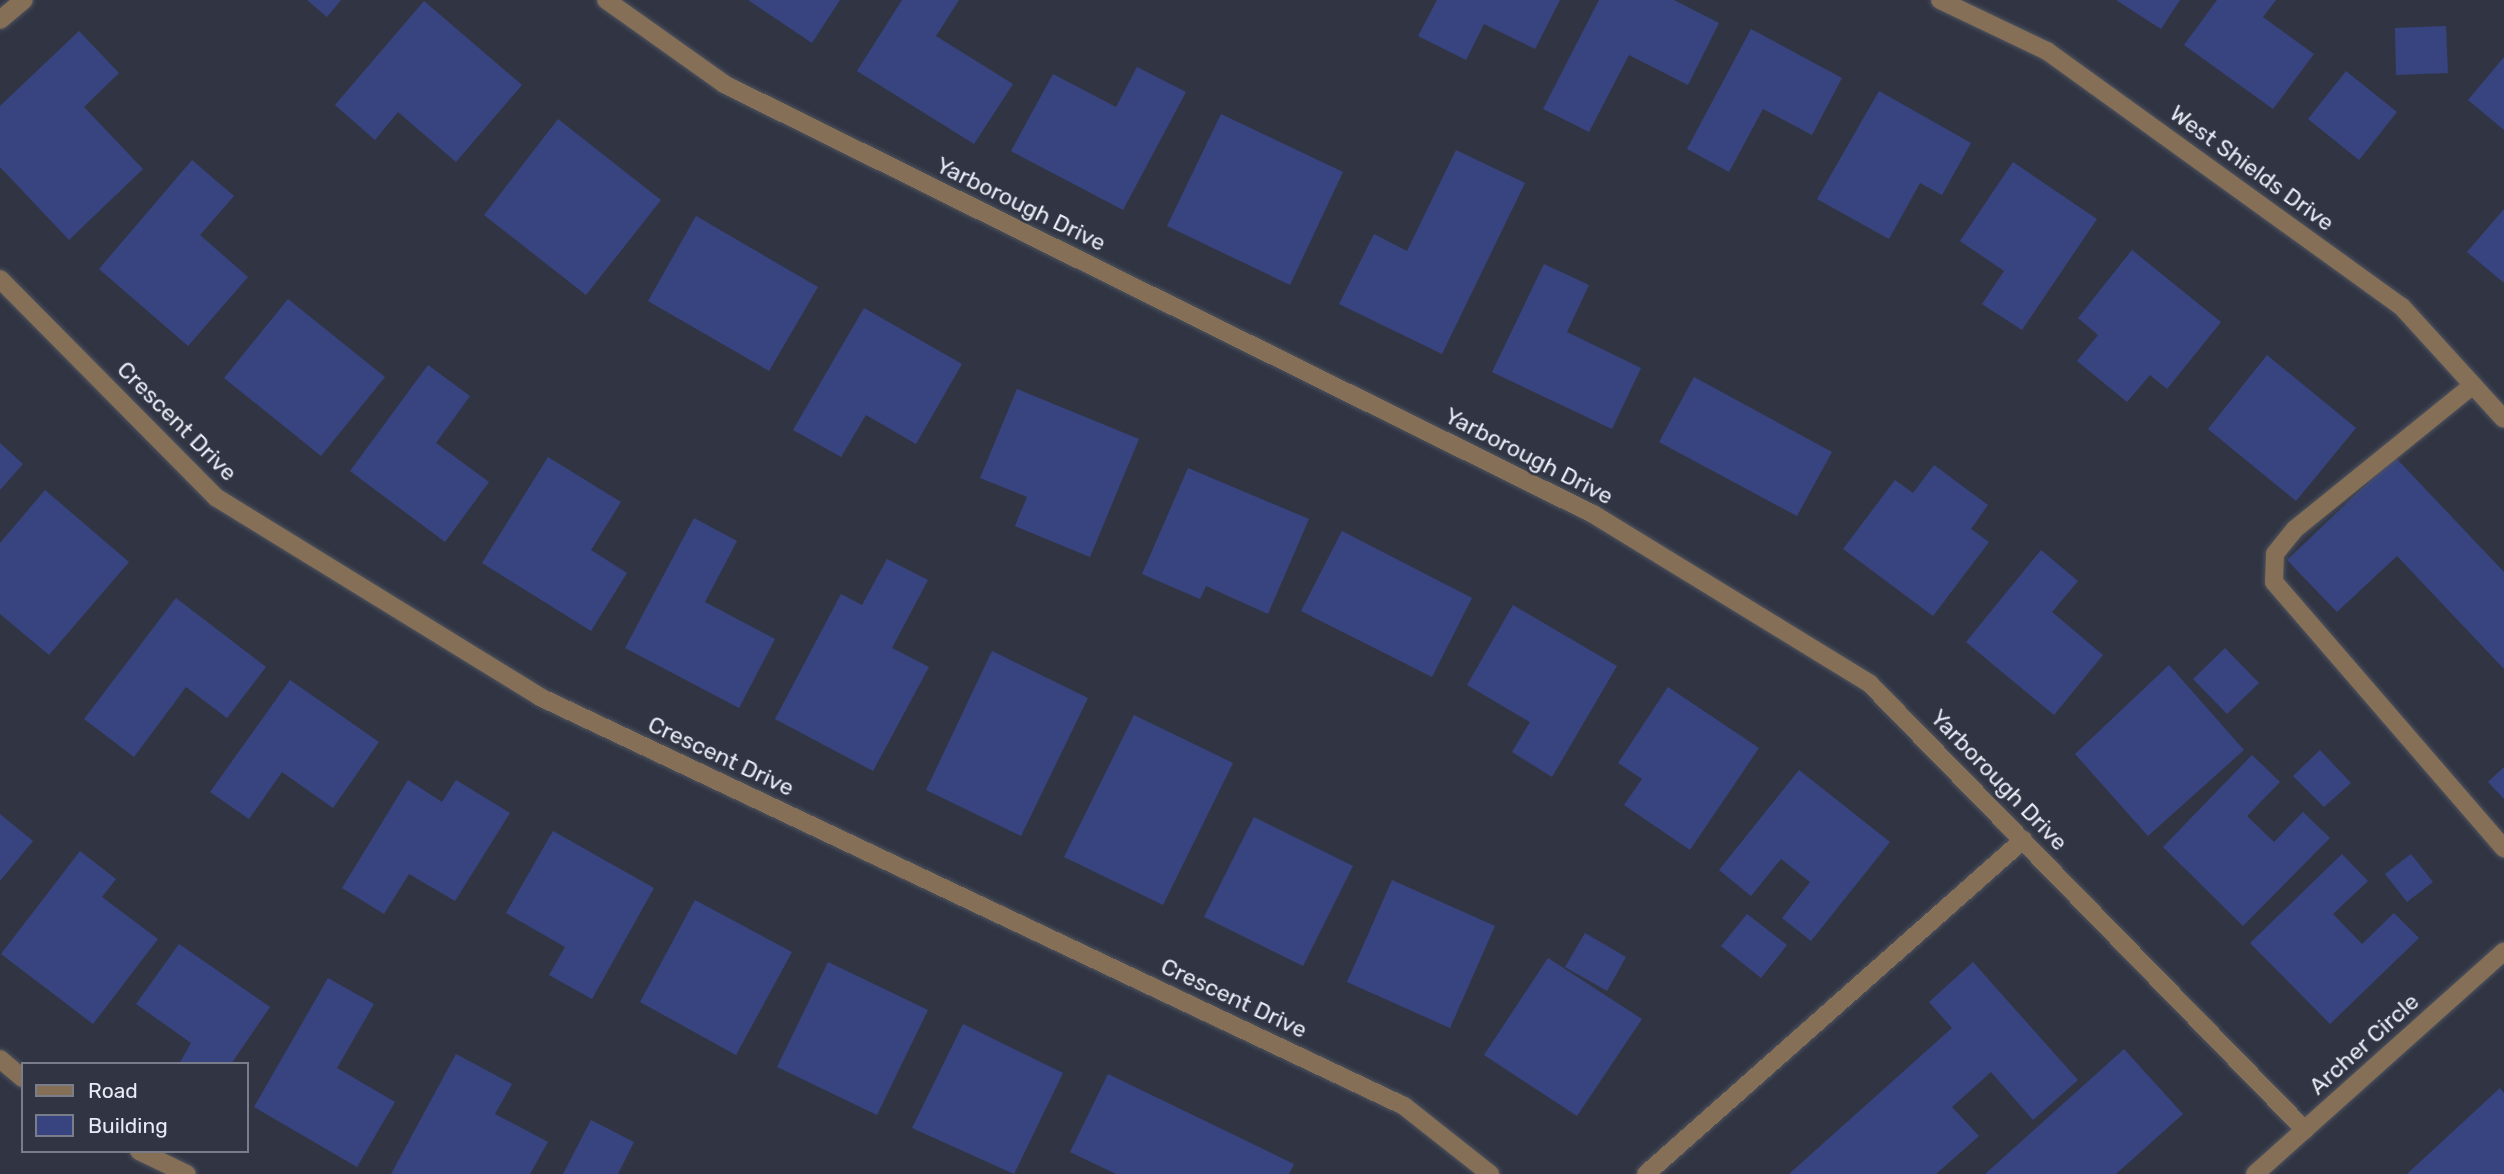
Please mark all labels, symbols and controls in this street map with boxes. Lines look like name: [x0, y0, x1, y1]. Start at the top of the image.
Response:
street label: West Shields Drive: [2165, 99, 2339, 237]
street label: Yarborough Drive: [932, 151, 1110, 257]
street label: Crescent Drive: [111, 355, 243, 487]
street label: Yarborough Drive: [1440, 402, 1618, 510]
street label: Yarborough Drive: [1925, 704, 2073, 856]
street label: Crescent Drive: [644, 710, 798, 802]
street label: Crescent Drive: [1157, 952, 1311, 1044]
street label: Archer Circle: [2303, 987, 2425, 1101]
legend: [21, 1062, 248, 1153]
text: Road: [88, 1078, 138, 1103]
text: Building: [88, 1113, 168, 1138]

